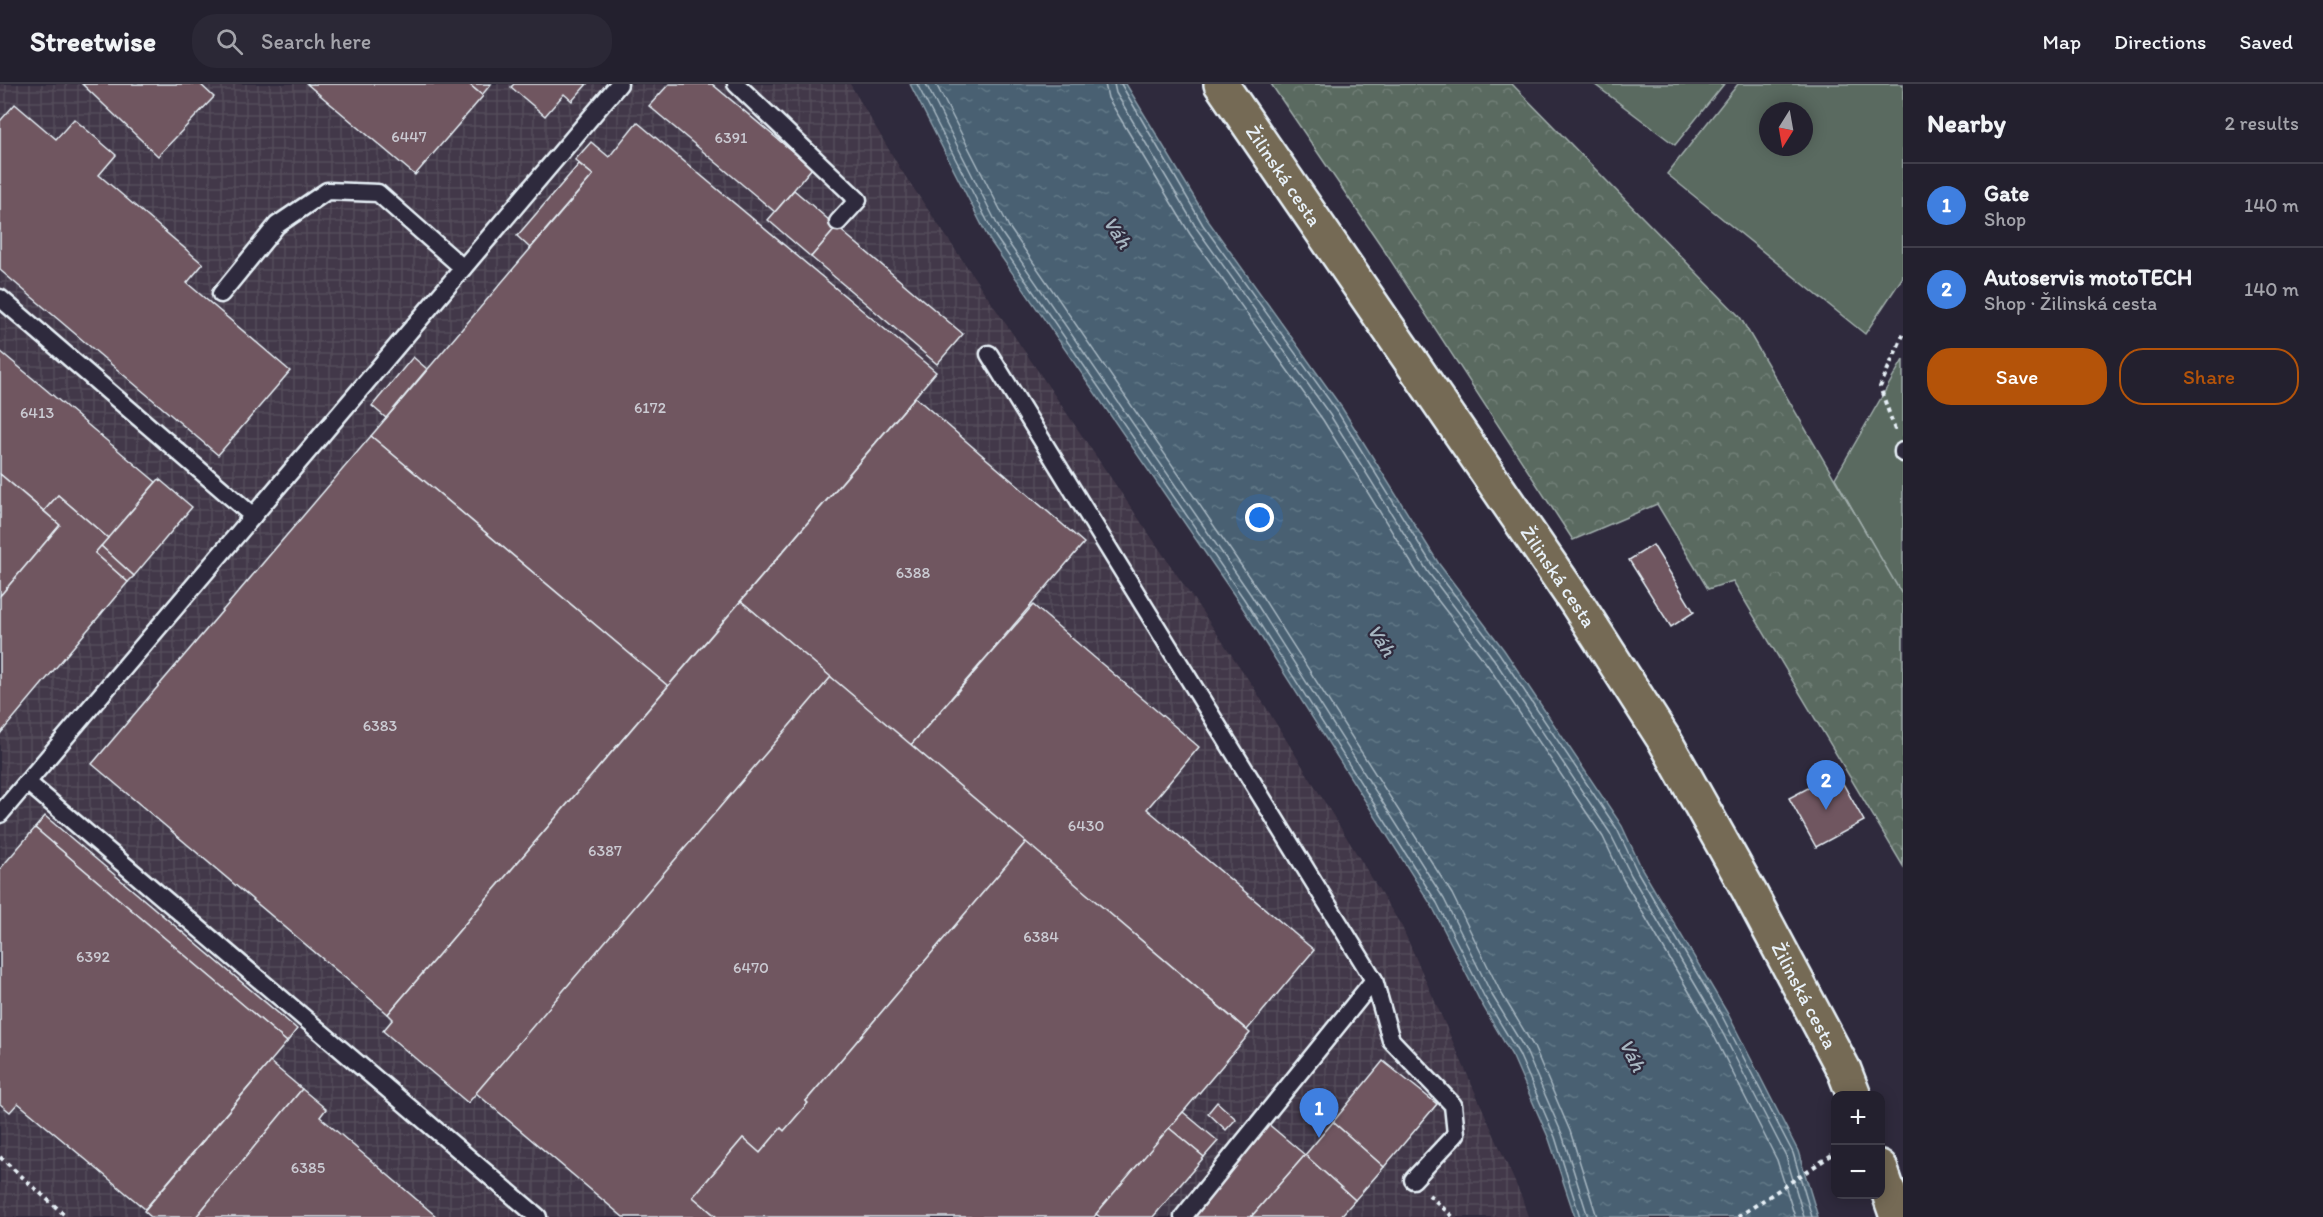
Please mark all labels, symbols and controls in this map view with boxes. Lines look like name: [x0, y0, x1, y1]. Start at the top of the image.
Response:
search box: [192, 14, 612, 68]
text: Streetwise: [30, 24, 156, 58]
icon: search: [213, 25, 246, 58]
text: Search here: [261, 28, 371, 55]
text: Map: [2043, 29, 2081, 54]
text: Directions: [2114, 29, 2206, 54]
text: Saved: [2239, 29, 2293, 54]
north arrow: [1759, 102, 1813, 156]
text: Nearby: [1927, 107, 2006, 139]
text: 2 results: [2225, 111, 2299, 135]
street label: Žilinská cesta: [1241, 120, 1327, 231]
house number: 6447: [391, 127, 427, 146]
house number: 6391: [715, 128, 748, 147]
text: Gate: [1984, 180, 2029, 207]
text: 1: [1942, 193, 1951, 217]
text: 140 m: [2244, 193, 2299, 217]
text: Shop: [1984, 207, 2026, 231]
water label: Váh: [1098, 211, 1138, 254]
text: Autoservis motoTECH: [1984, 264, 2192, 291]
text: 2: [1941, 277, 1952, 301]
text: 140 m: [2244, 277, 2299, 301]
text: Shop · Žilinská cesta: [1984, 291, 2157, 315]
button: Save: [1927, 348, 2107, 405]
button: Share: [2119, 348, 2299, 405]
house number: 6172: [634, 398, 667, 417]
house number: 6413: [20, 403, 54, 422]
your location: [1245, 503, 1274, 532]
street label: Žilinská cesta: [1515, 521, 1601, 632]
house number: 6388: [896, 563, 931, 582]
water label: Váh: [1362, 619, 1402, 662]
house number: 6383: [363, 716, 398, 735]
pin: 2: [1806, 760, 1846, 810]
house number: 6430: [1068, 816, 1104, 835]
house number: 6387: [588, 841, 622, 860]
house number: 6384: [1023, 927, 1059, 946]
street label: Žilinská cesta: [1766, 938, 1843, 1053]
house number: 6392: [76, 947, 111, 966]
house number: 6470: [733, 958, 769, 977]
water label: Váh: [1614, 1034, 1652, 1076]
pin: 1: [1300, 1088, 1338, 1138]
map controls: [1831, 1091, 1885, 1199]
button: +: [1831, 1091, 1885, 1145]
button: −: [1831, 1145, 1885, 1199]
house number: 6385: [291, 1158, 325, 1177]

